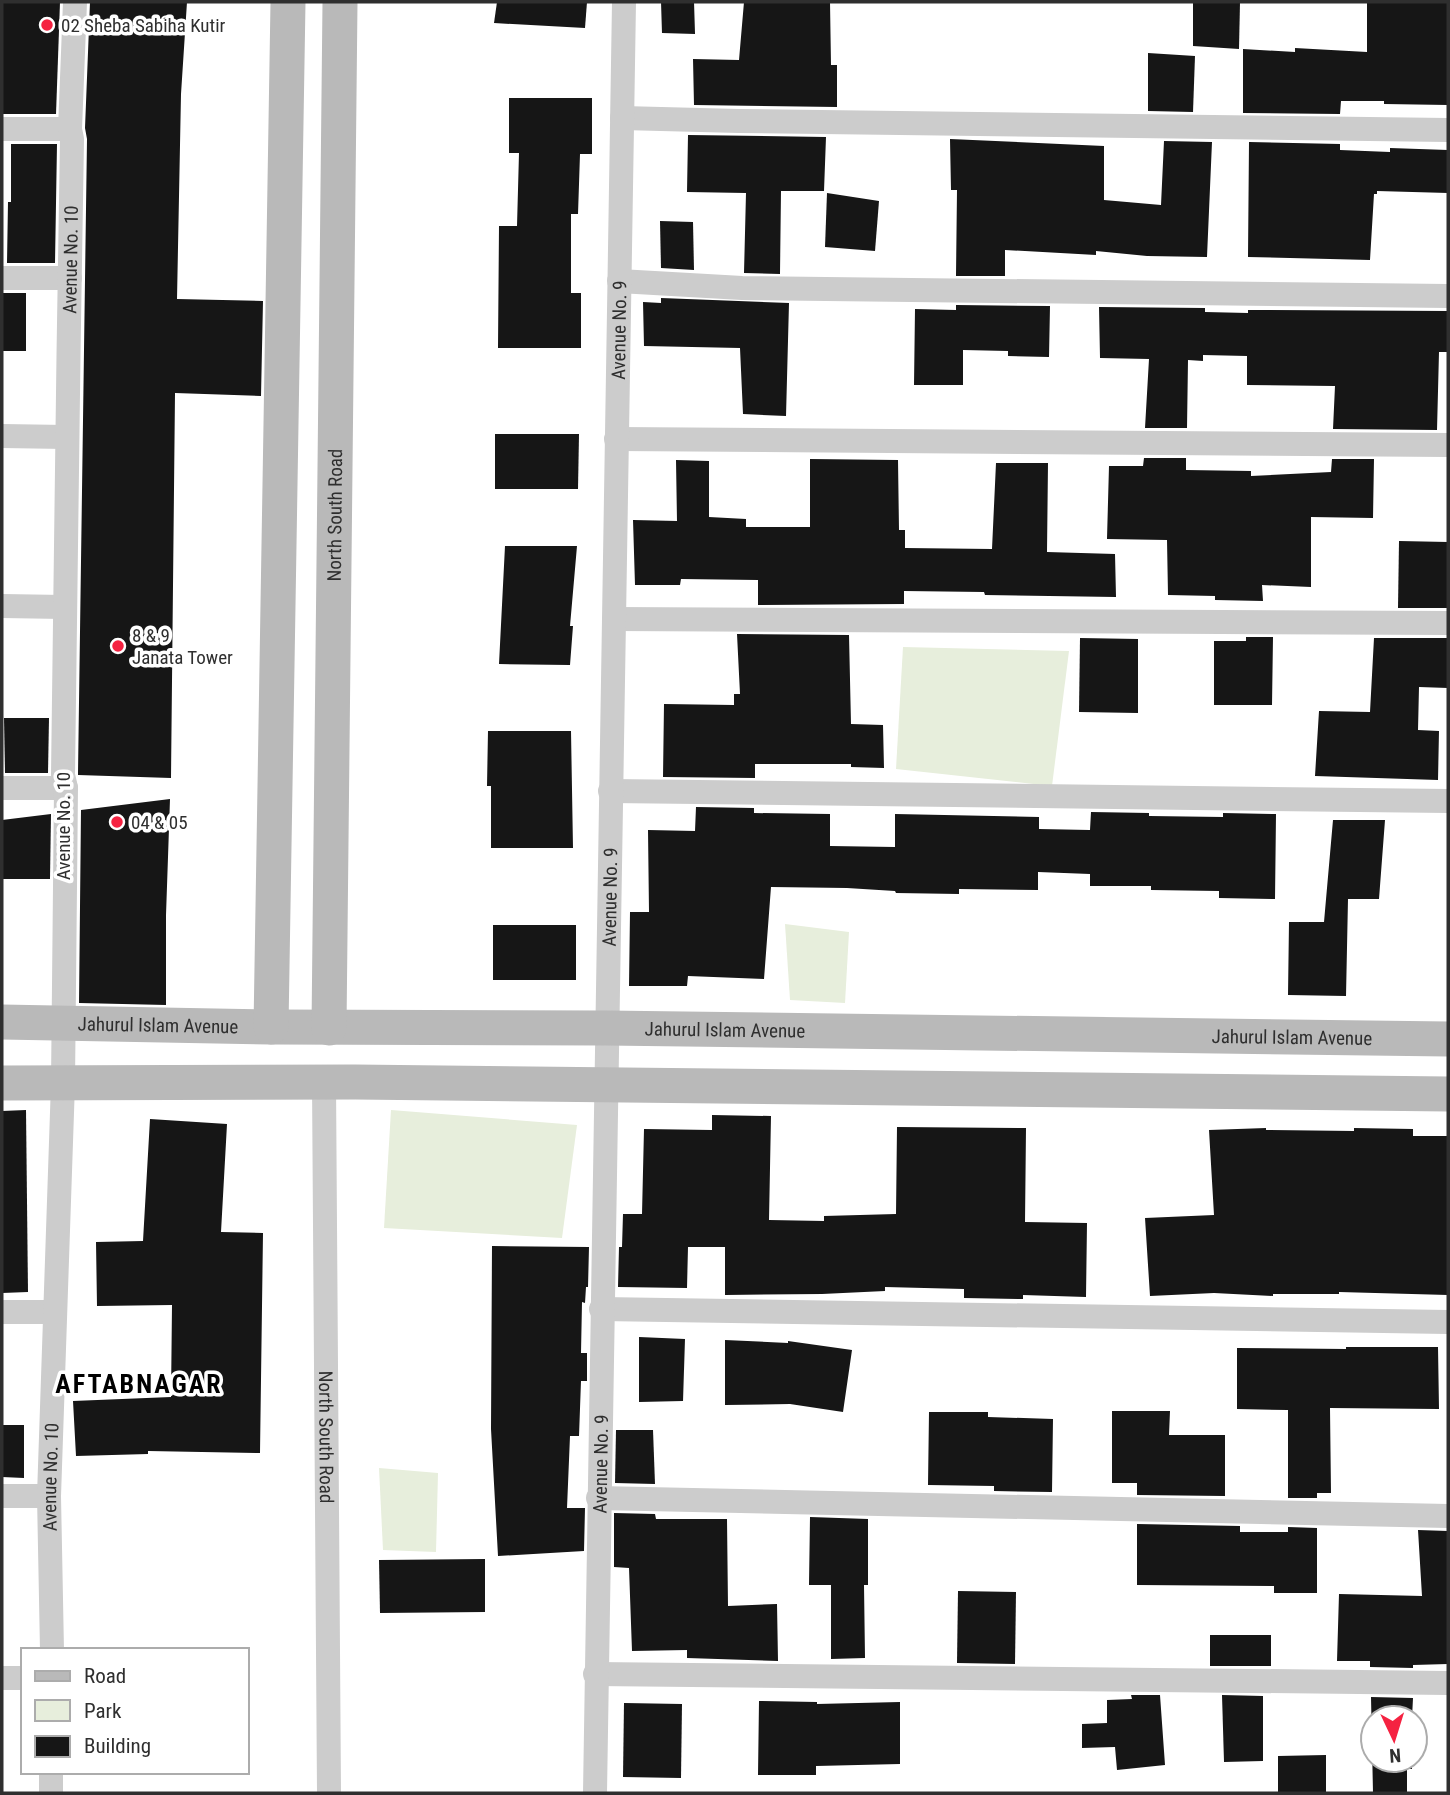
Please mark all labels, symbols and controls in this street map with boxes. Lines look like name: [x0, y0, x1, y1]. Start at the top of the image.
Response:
place label: 02 Sheba Sabiha Kutir: [61, 14, 226, 37]
marker: 02 Sheba Sabiha Kutir: [39, 17, 55, 33]
street label: Avenue No. 10: [58, 205, 83, 314]
street label: Avenue No. 9: [606, 280, 631, 380]
street label: North South Road: [322, 449, 347, 582]
place label: 8 & 9 Janata Tower: [132, 624, 233, 669]
marker: 8 & 9 Janata Tower: [110, 638, 126, 654]
street label: Avenue No. 10: [52, 772, 75, 880]
place label: 04 & 05: [131, 811, 188, 834]
marker: 04 & 05: [109, 814, 125, 830]
street label: Avenue No. 9: [597, 847, 622, 947]
street label: Jahurul Islam Avenue: [77, 1012, 239, 1038]
street label: Jahurul Islam Avenue: [644, 1017, 806, 1042]
street label: Jahurul Islam Avenue: [1211, 1024, 1372, 1050]
district label: AFTABNAGAR: [55, 1369, 223, 1399]
street label: North South Road: [315, 1371, 338, 1503]
street label: Avenue No. 9: [588, 1414, 613, 1514]
street label: Avenue No. 10: [37, 1422, 63, 1532]
legend: [21, 1648, 248, 1774]
text: Road: [84, 1664, 126, 1688]
text: Park: [84, 1699, 122, 1723]
north arrow: [1359, 1704, 1429, 1774]
text: Building: [84, 1734, 151, 1758]
text: N: [1389, 1744, 1402, 1767]

